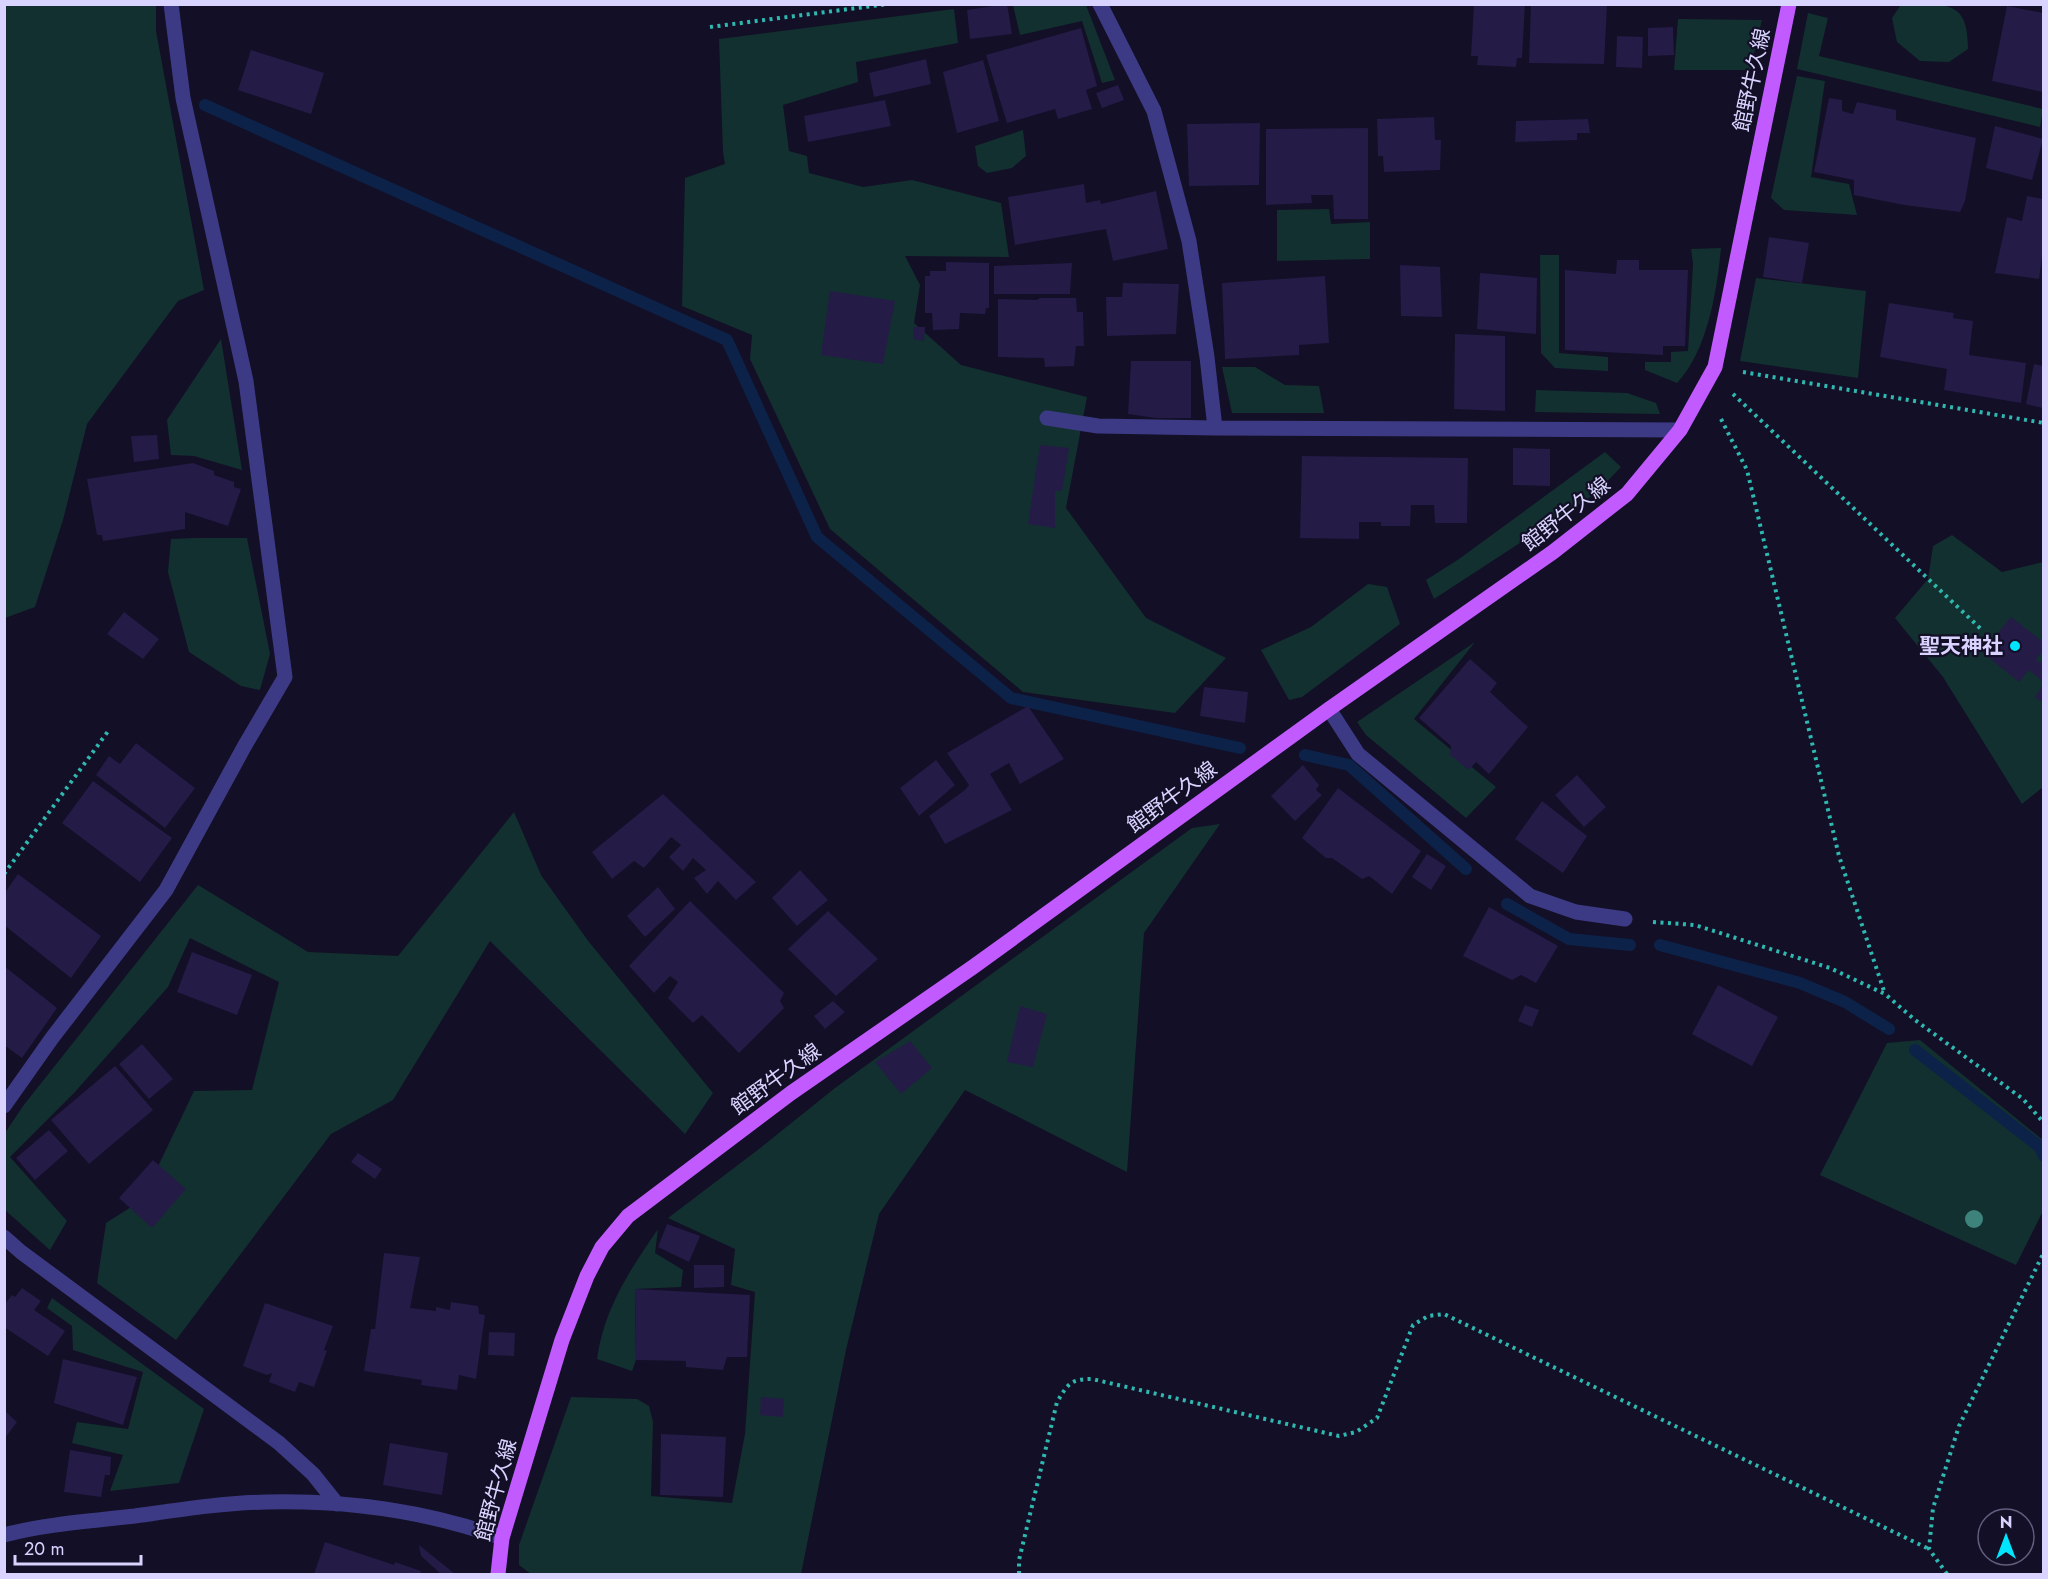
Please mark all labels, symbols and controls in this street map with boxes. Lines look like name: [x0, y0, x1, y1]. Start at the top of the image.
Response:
street label: 館野牛久線: [1726, 26, 1778, 134]
street label: 館野牛久線: [1515, 470, 1617, 558]
place label: 聖天神社: [1919, 631, 2003, 661]
marker: 聖天神社: [2008, 639, 2022, 653]
street label: 館野牛久線: [1121, 754, 1223, 840]
street label: 館野牛久線: [725, 1036, 827, 1122]
street label: 館野牛久線: [468, 1435, 524, 1545]
north arrow: [1976, 1507, 2036, 1567]
text: N: [2000, 1511, 2012, 1534]
scale bar: [15, 1528, 141, 1566]
text: 20 m: [24, 1536, 64, 1562]

